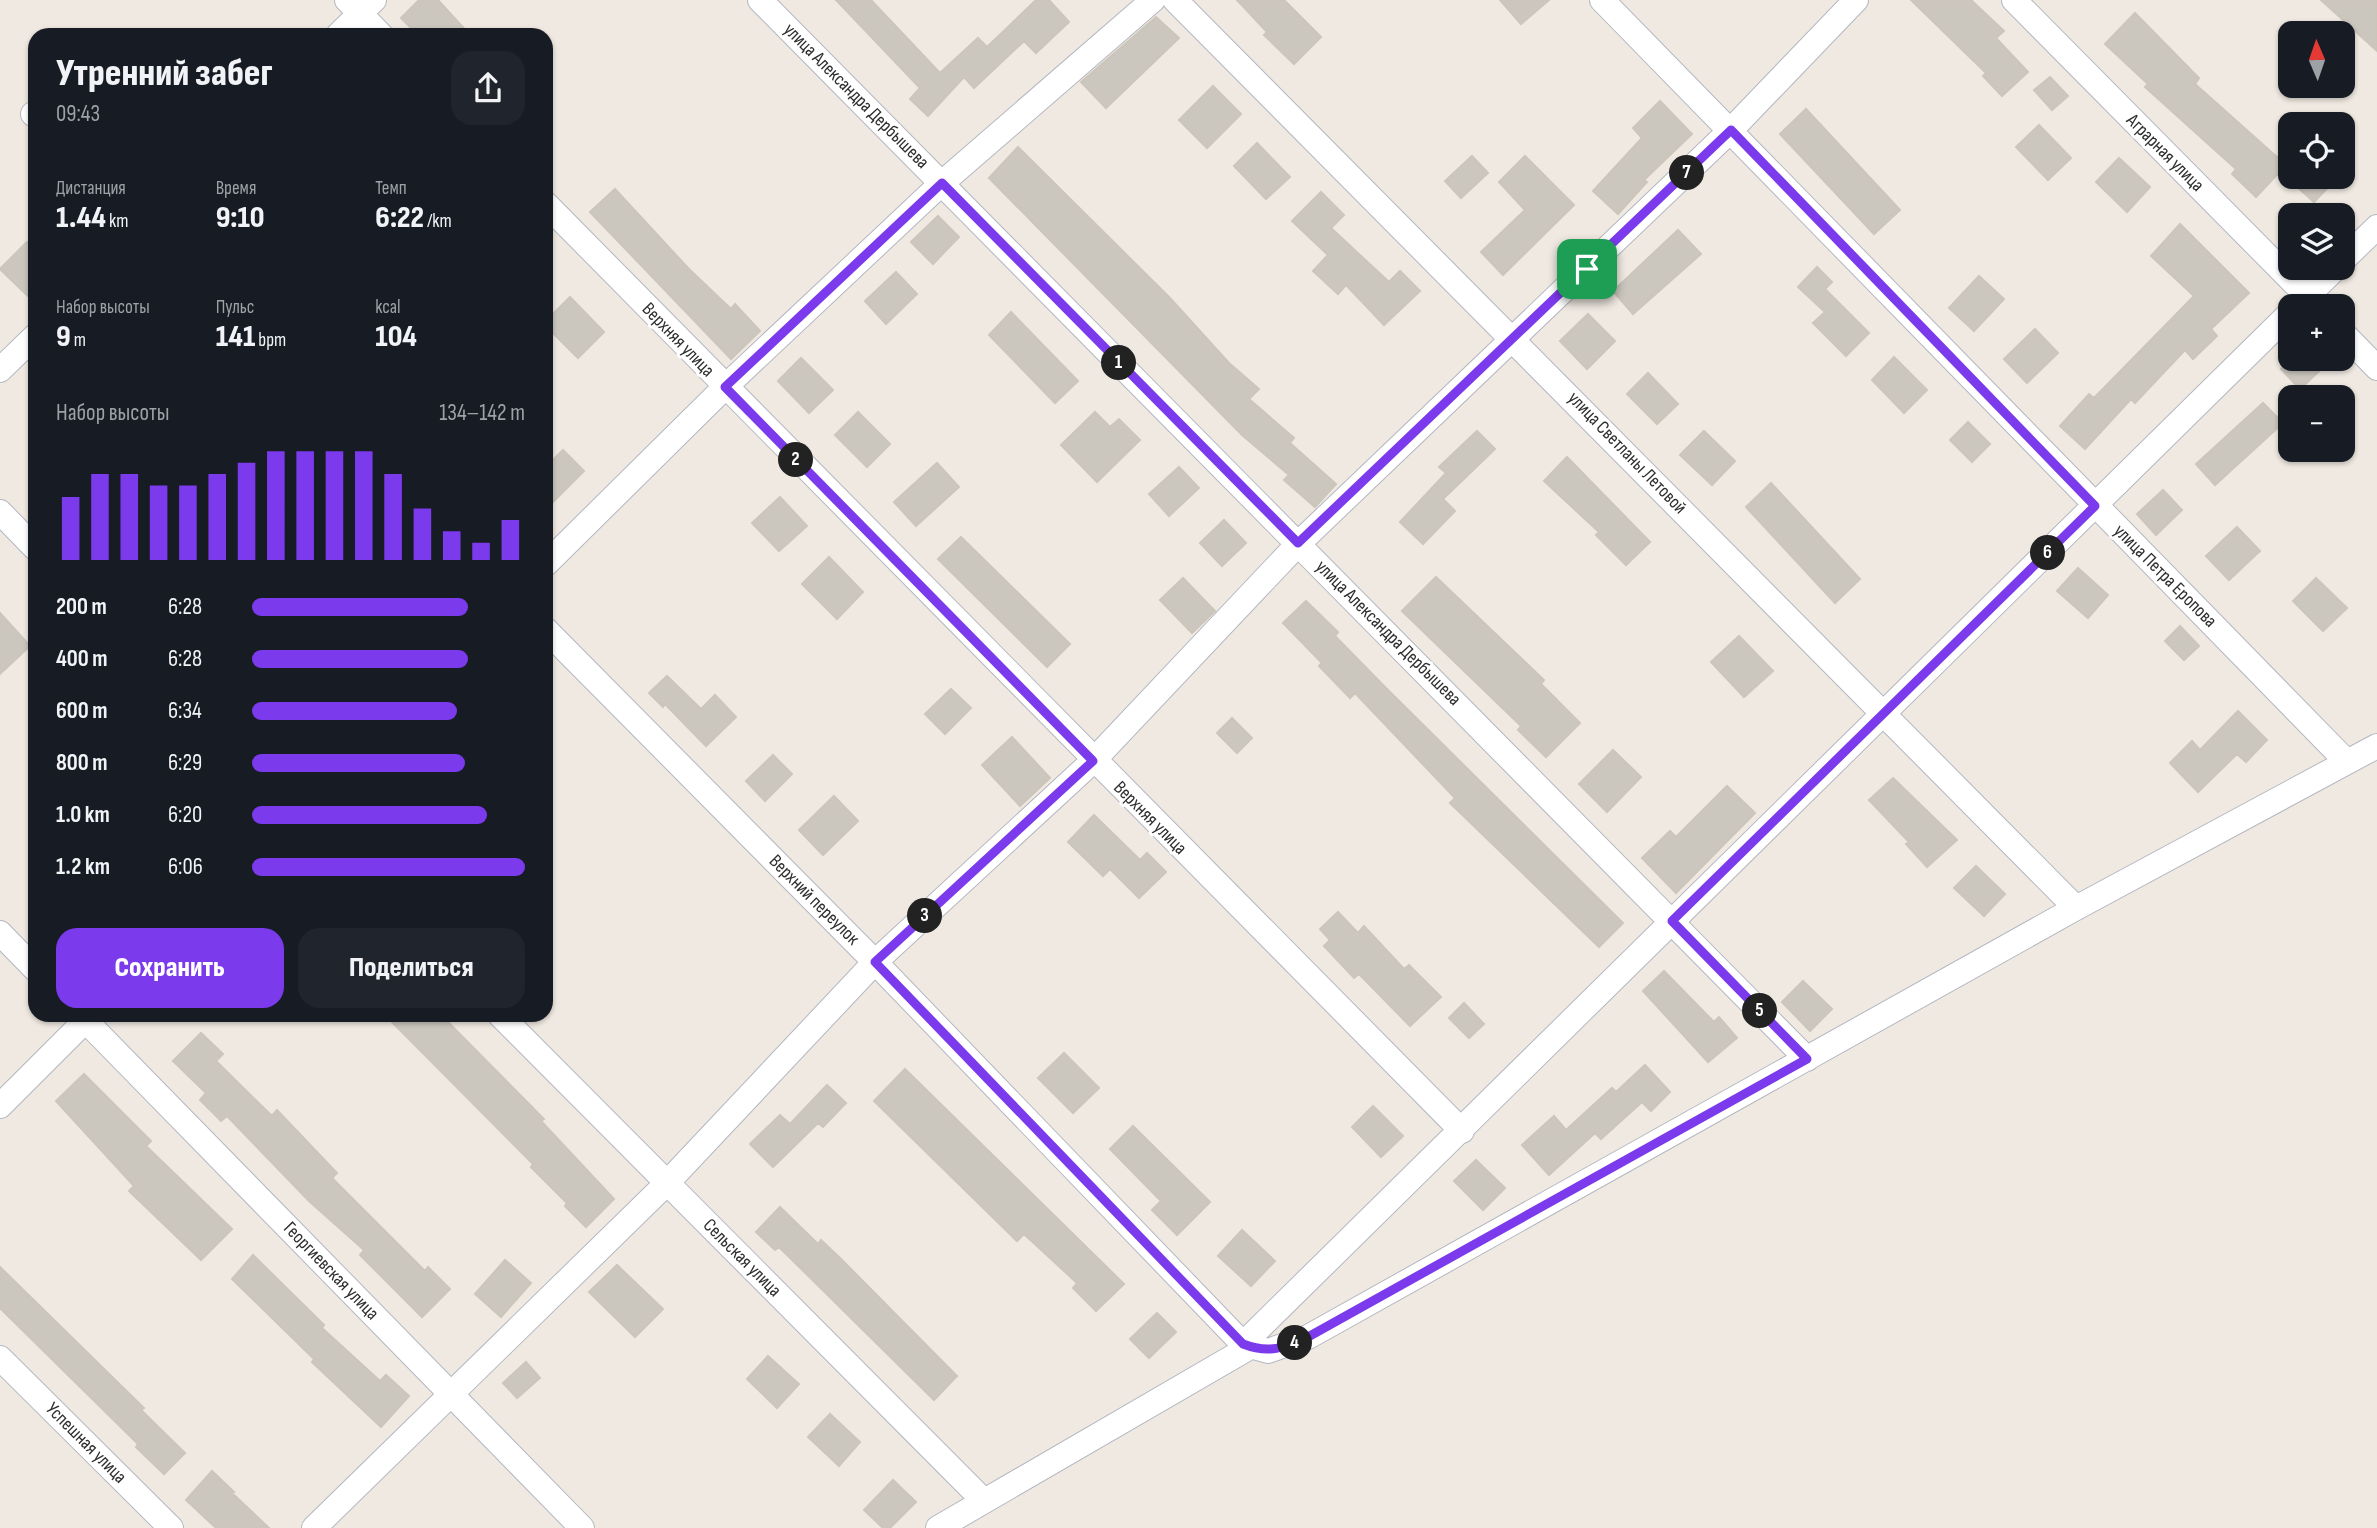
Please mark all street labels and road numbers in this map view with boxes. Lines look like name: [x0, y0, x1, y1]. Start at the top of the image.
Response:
street label: улица Александра Дербышева: [778, 18, 934, 174]
street label: Аграрная улица: [2121, 109, 2209, 197]
street label: Верхняя улица: [637, 298, 719, 382]
street label: улица Светланы Летовой: [1563, 387, 1691, 519]
street label: улица Петра Еропова: [2109, 520, 2221, 632]
street label: улица Александра Дербышева: [1310, 555, 1466, 711]
street label: Верхняя улица: [1108, 776, 1192, 860]
street label: Верхний переулок: [764, 850, 865, 951]
street label: Сельская улица: [698, 1214, 786, 1302]
street label: Георгиевская улица: [278, 1217, 384, 1325]
street label: Успешная улица: [41, 1398, 131, 1488]

